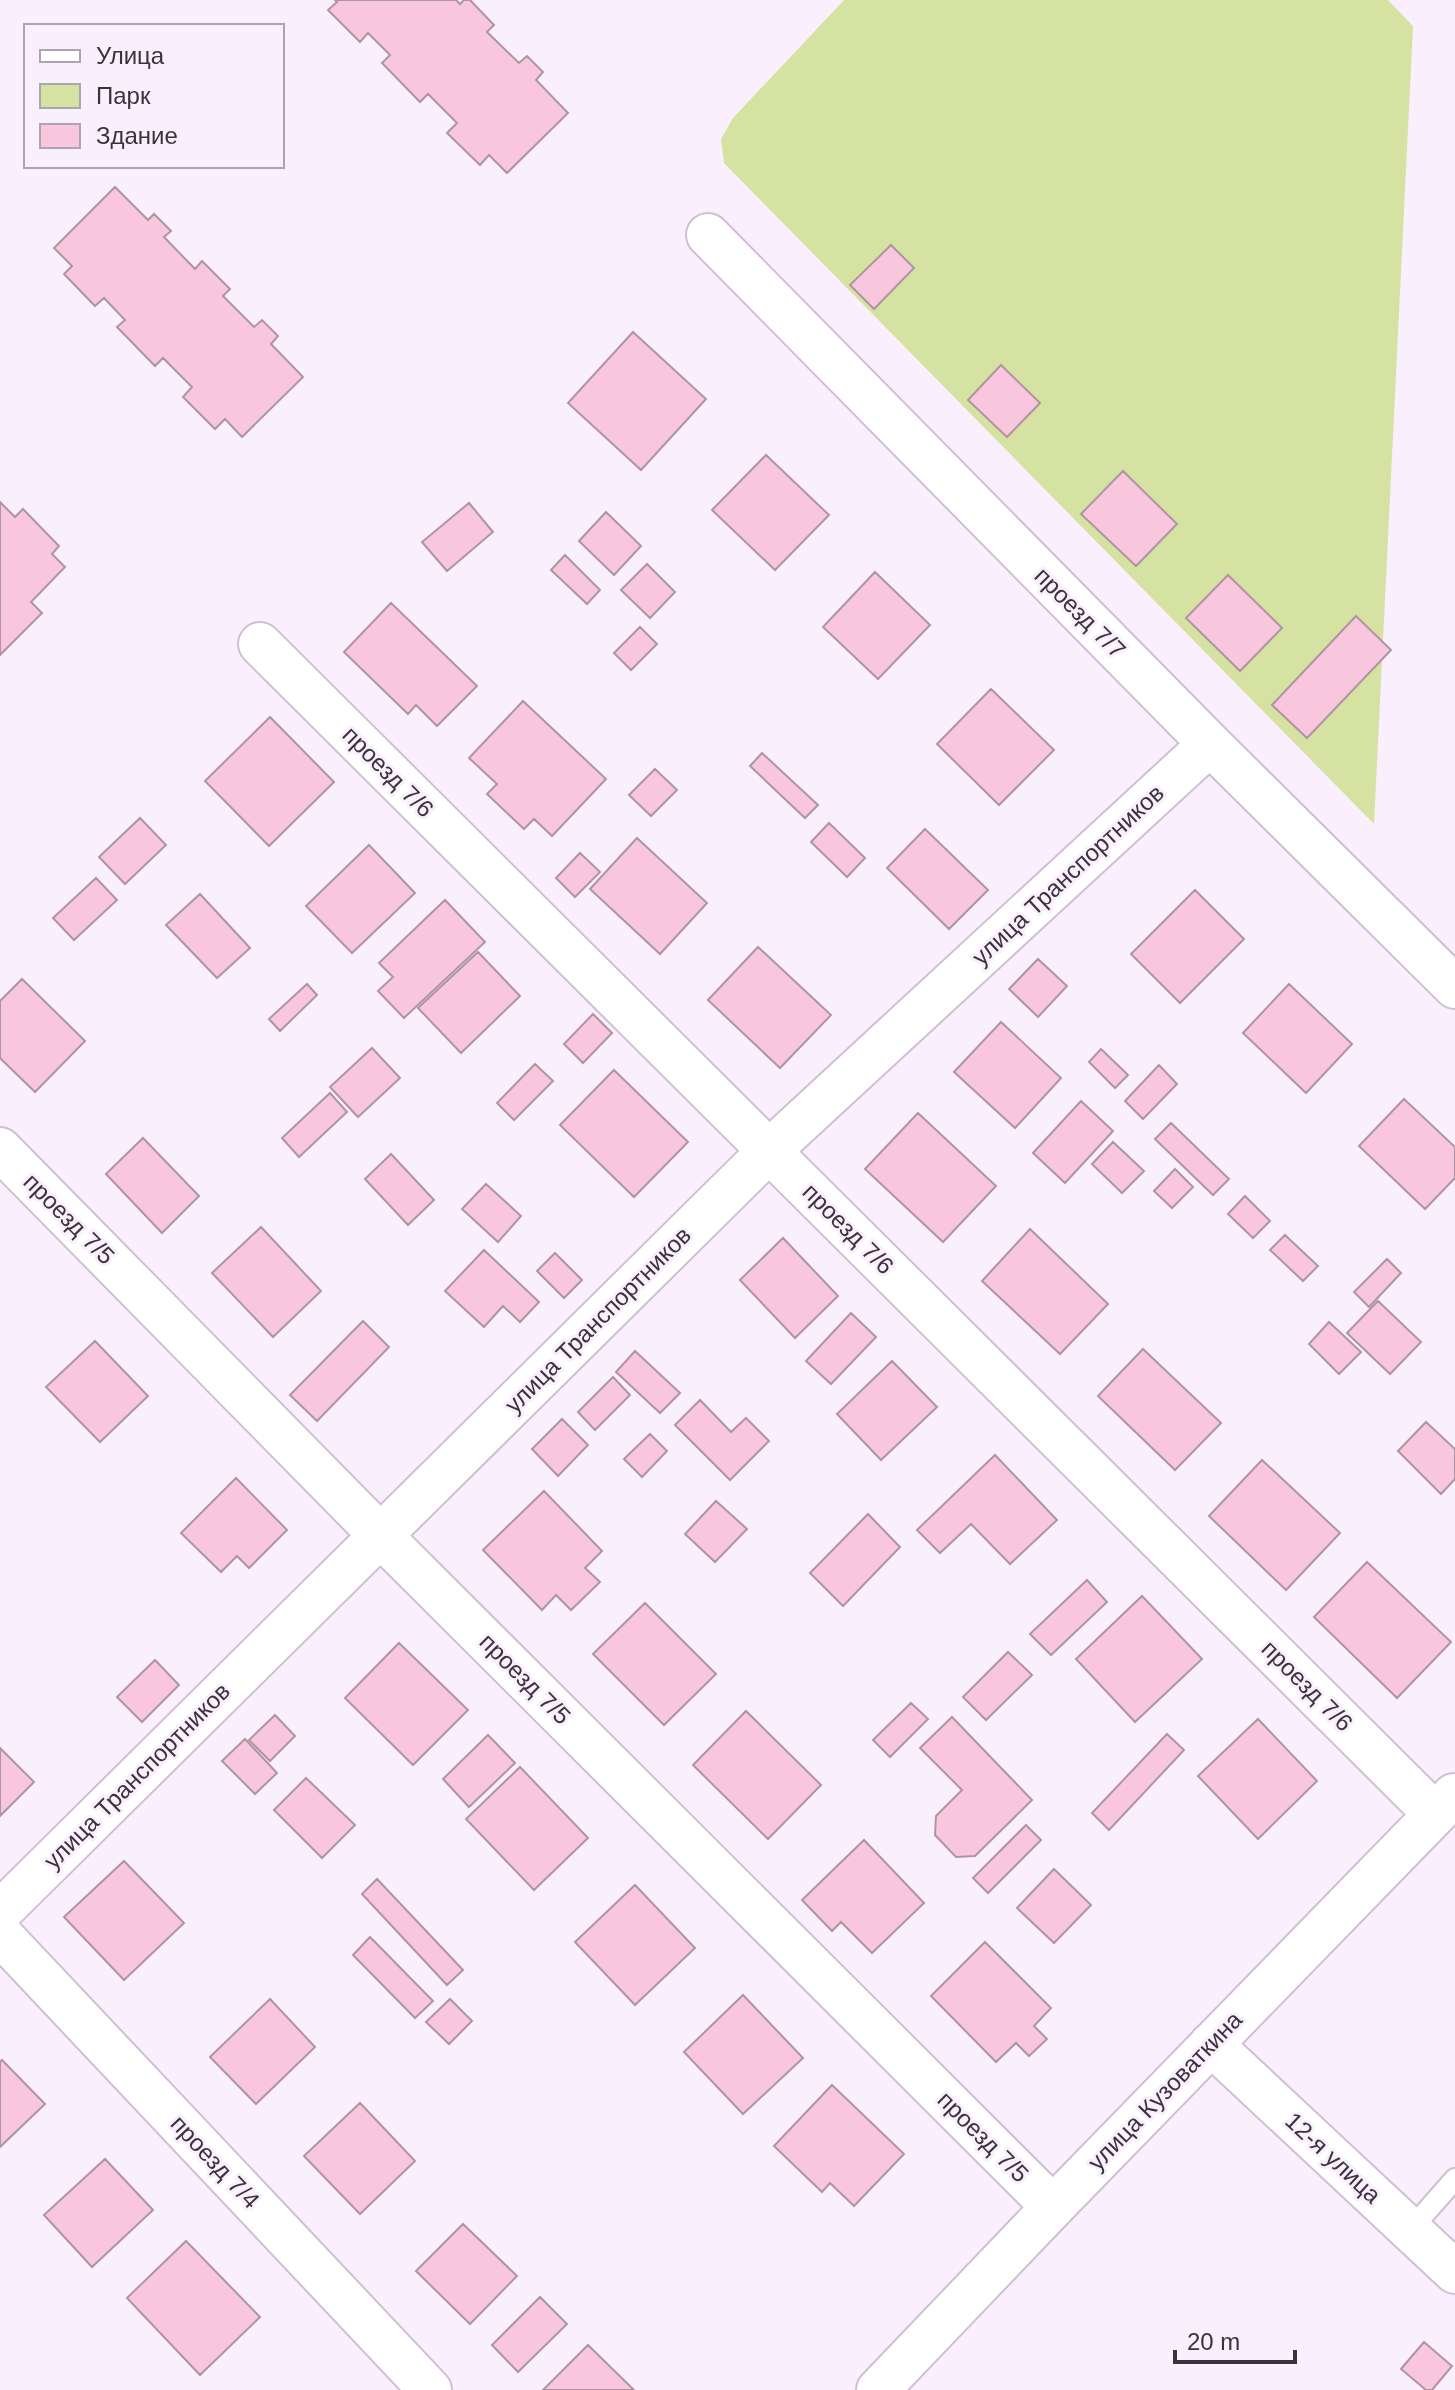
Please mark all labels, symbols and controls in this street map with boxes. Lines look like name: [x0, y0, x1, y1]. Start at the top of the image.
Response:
legend: [24, 24, 284, 168]
text: Улица: [96, 42, 165, 69]
text: Парк: [96, 82, 151, 109]
text: Здание: [96, 122, 178, 149]
street label: проезд 7/7: [1029, 562, 1131, 664]
street label: проезд 7/6: [337, 721, 439, 823]
street label: улица Транспортников: [966, 779, 1169, 970]
street label: проезд 7/5: [18, 1168, 120, 1270]
street label: проезд 7/6: [797, 1178, 899, 1280]
street label: улица Транспортников: [499, 1221, 696, 1418]
street label: проезд 7/5: [474, 1628, 576, 1730]
street label: проезд 7/6: [1256, 1635, 1358, 1737]
street label: улица Транспортников: [38, 1677, 235, 1874]
street label: улица Кузоваткина: [1082, 2005, 1248, 2175]
street label: проезд 7/5: [932, 2086, 1034, 2188]
street label: 12-я улица: [1280, 2107, 1387, 2209]
street label: проезд 7/4: [166, 2110, 265, 2214]
scale bar: [1175, 2314, 1295, 2364]
text: 20 m: [1187, 2328, 1240, 2355]

